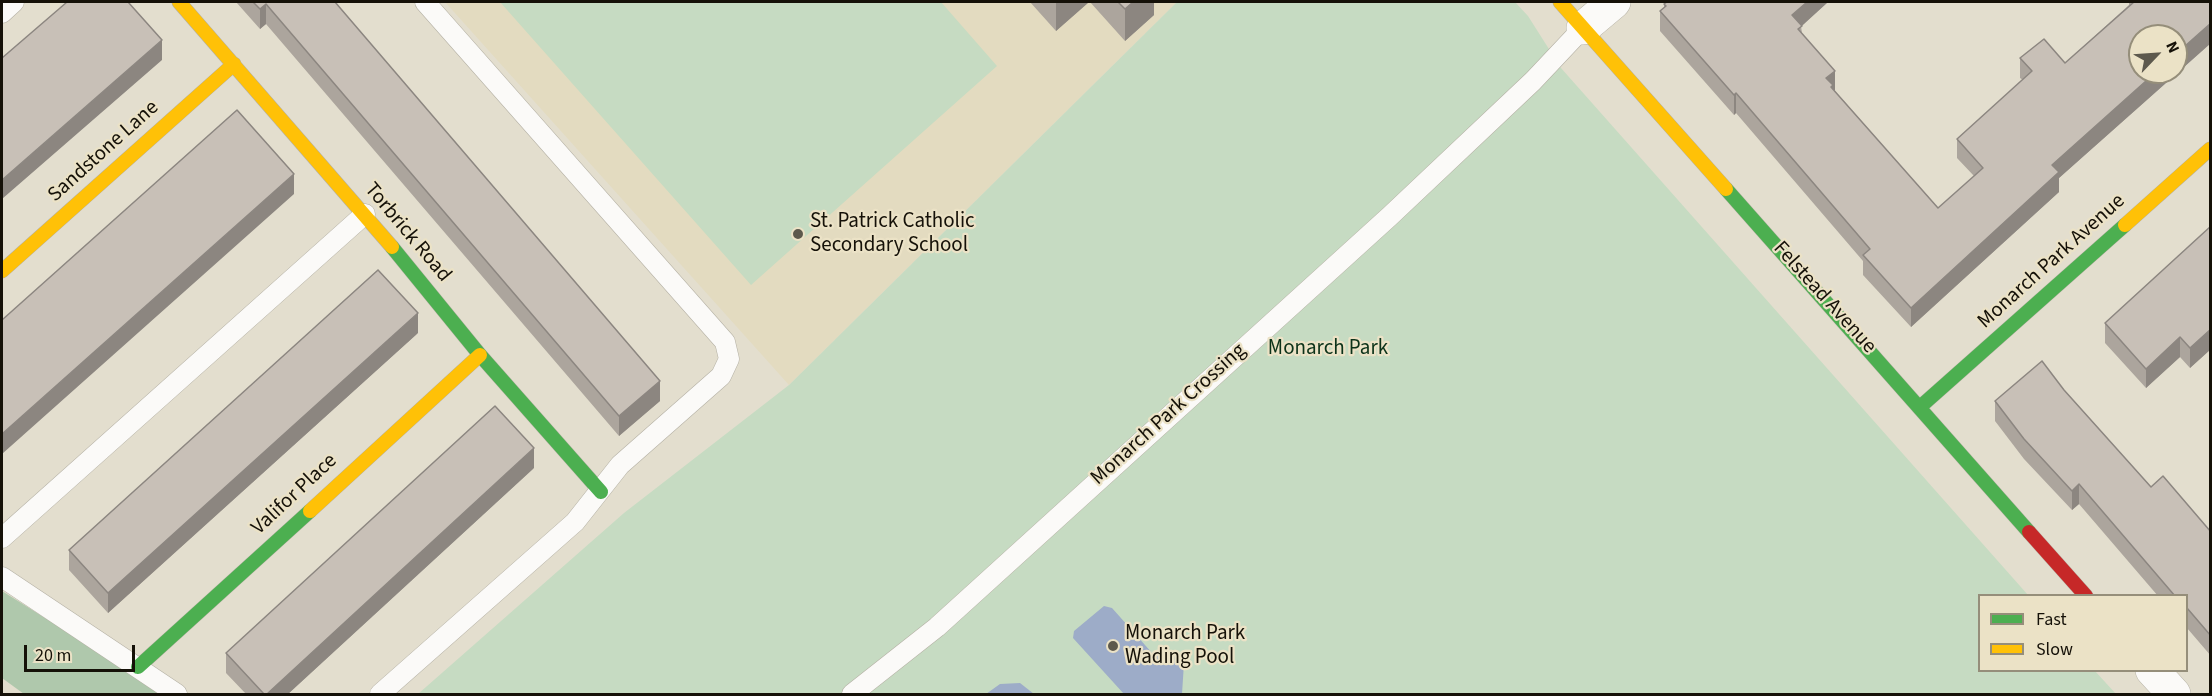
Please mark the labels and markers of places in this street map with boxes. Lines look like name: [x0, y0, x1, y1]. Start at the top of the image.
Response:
place label: St. Patrick Catholic Secondary School: [810, 209, 975, 259]
marker: St. Patrick Catholic Secondary School: [791, 227, 805, 241]
place label: Monarch Park Wading Pool: [1125, 621, 1245, 671]
marker: Monarch Park Wading Pool: [1106, 639, 1120, 653]

